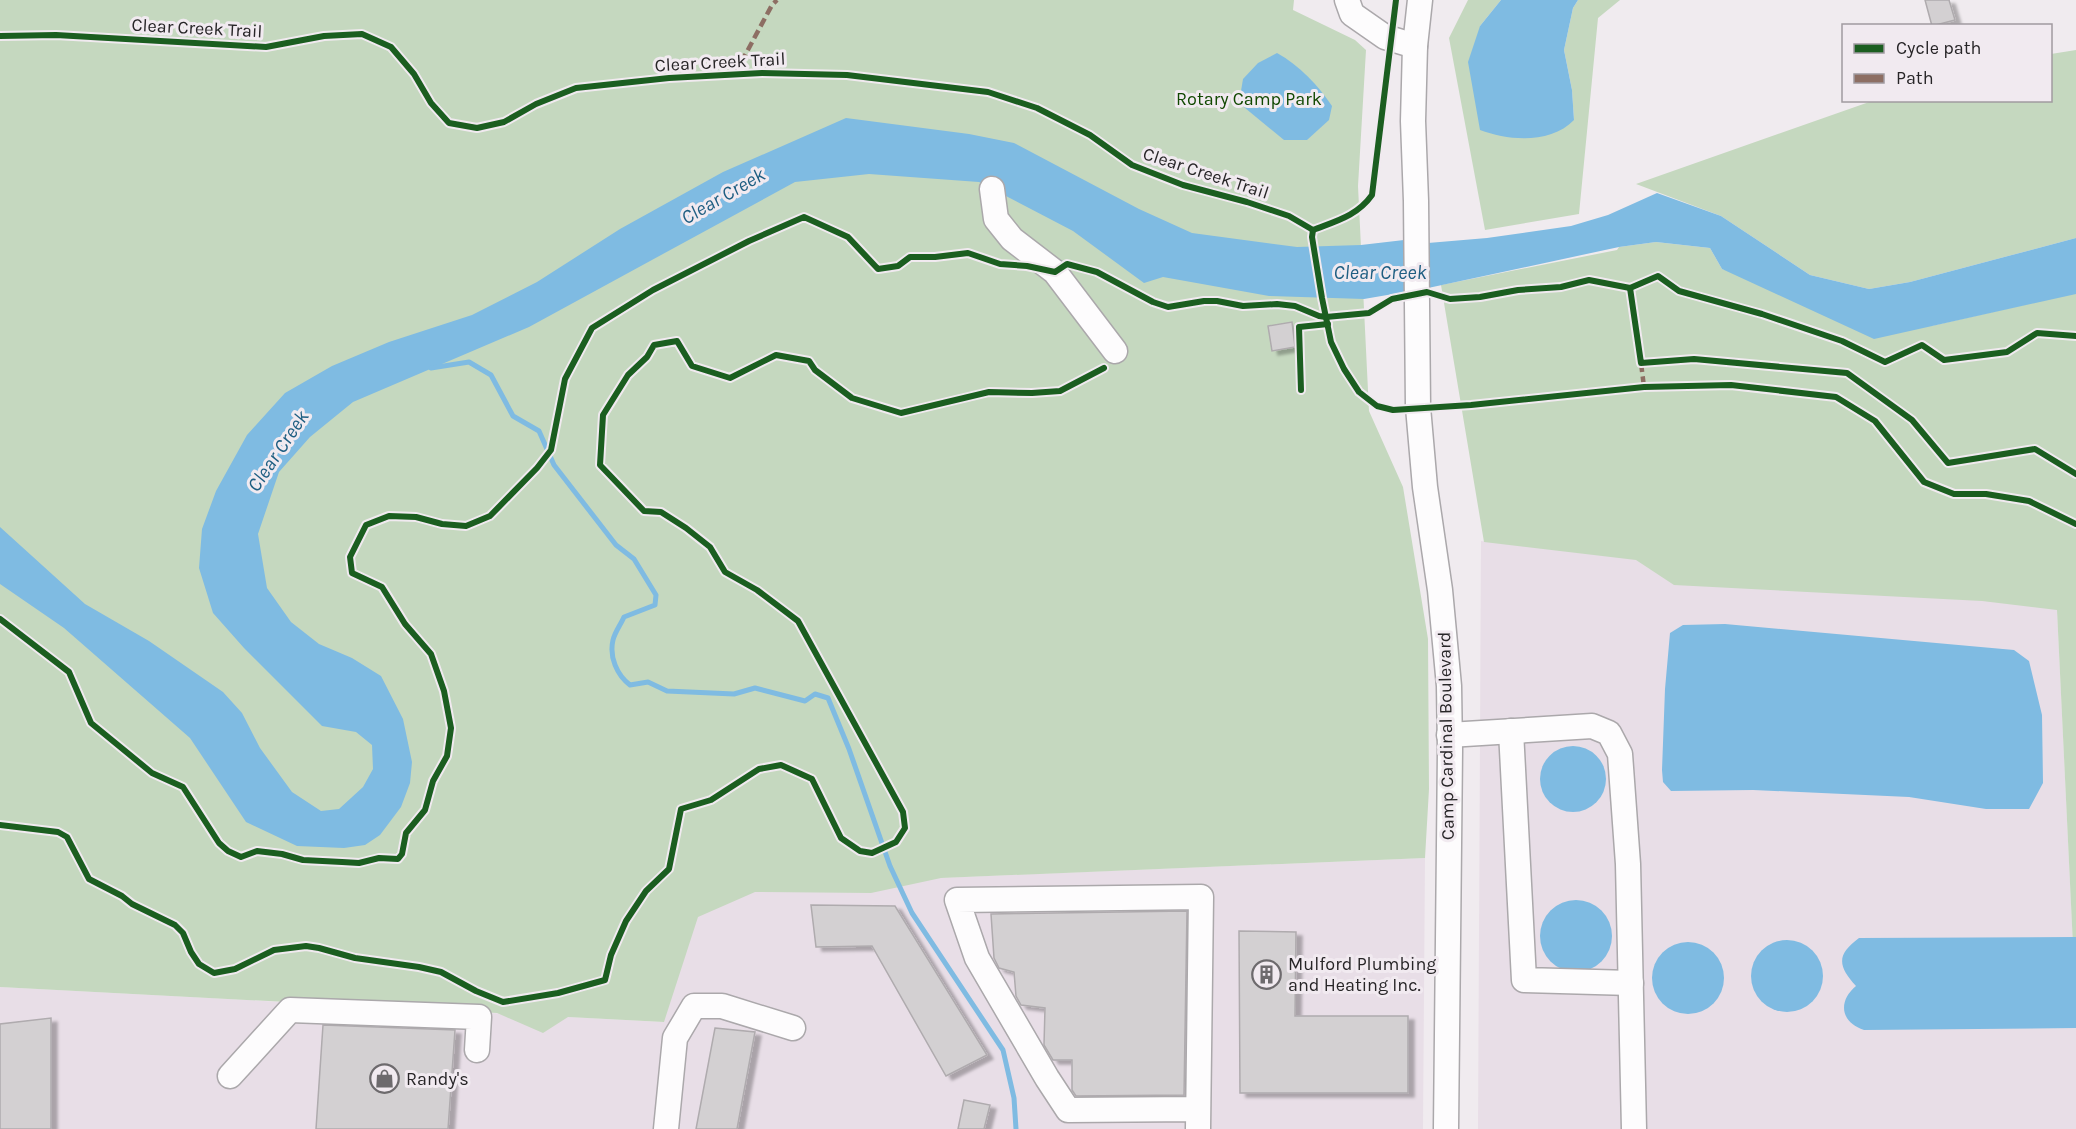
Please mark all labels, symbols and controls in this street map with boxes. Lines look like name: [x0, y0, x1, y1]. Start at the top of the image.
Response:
street label: Clear Creek Trail: [131, 14, 263, 42]
legend: [1842, 24, 2052, 102]
text: Cycle path: [1896, 37, 1981, 59]
street label: Clear Creek Trail: [654, 48, 786, 76]
text: Path: [1896, 67, 1934, 89]
park label: Rotary Camp Park: [1176, 88, 1322, 110]
street label: Clear Creek Trail: [1140, 142, 1272, 204]
water label: Clear Creek: [677, 162, 770, 229]
water label: Clear Creek: [1333, 261, 1427, 284]
water label: Clear Creek: [242, 405, 314, 496]
street label: Camp Cardinal Boulevard: [1433, 632, 1459, 840]
place label: Mulford Plumbing and Heating Inc.: [1288, 953, 1436, 996]
building icon: Mulford Plumbing and Heating Inc.: [1251, 958, 1283, 990]
shop icon: Randy's: [369, 1063, 401, 1095]
place label: Randy's: [406, 1068, 469, 1090]

